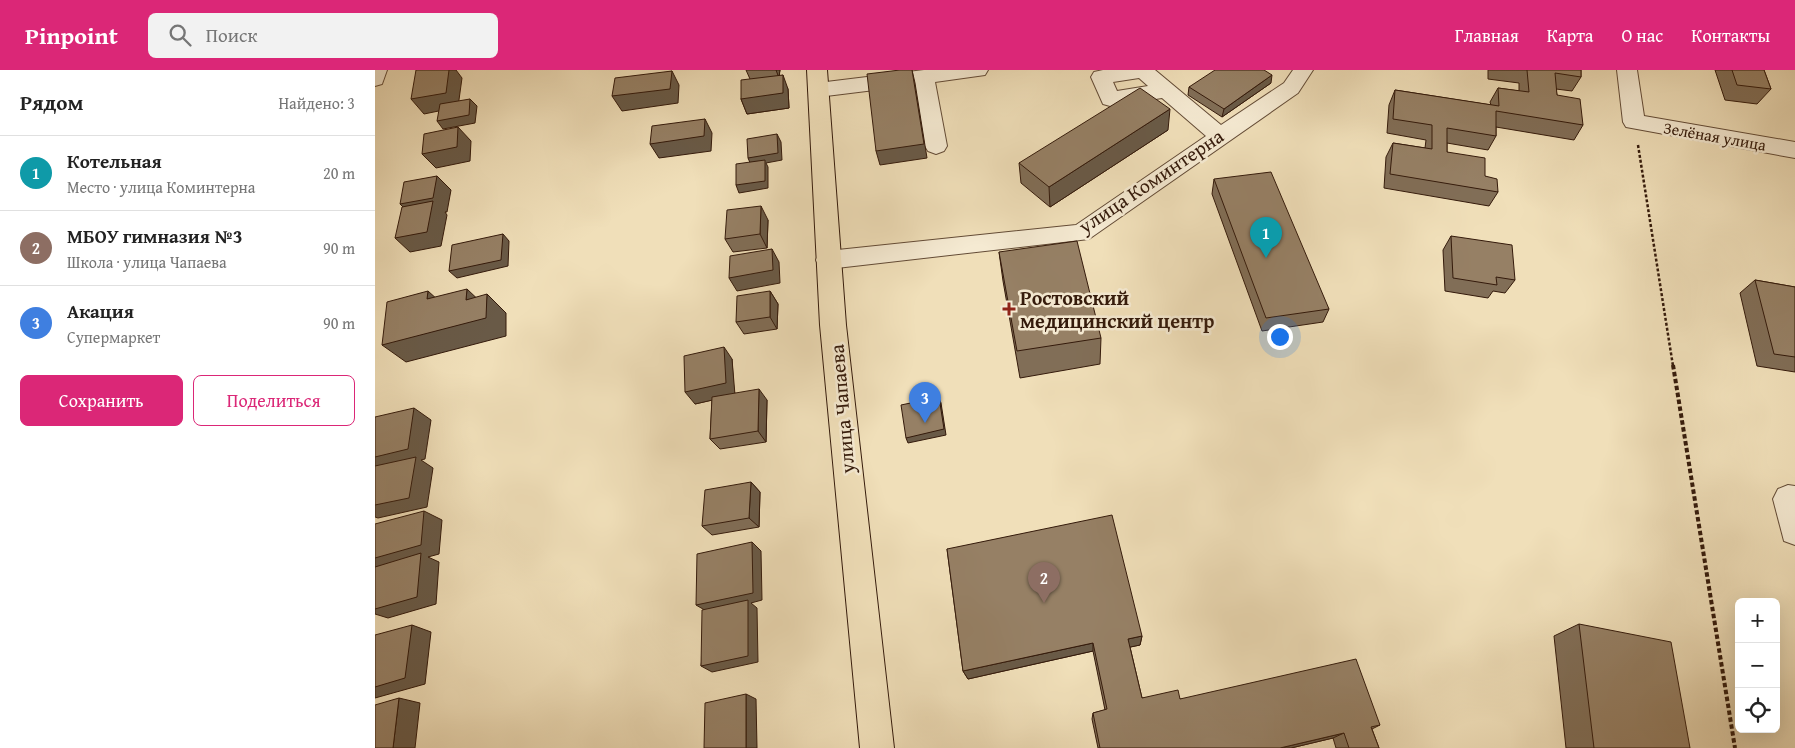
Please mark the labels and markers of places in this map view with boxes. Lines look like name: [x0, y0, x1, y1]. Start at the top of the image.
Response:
pin: 1: [1250, 217, 1282, 258]
place label: Ростовский медицинский центр: [1020, 283, 1214, 335]
marker: Ростовский медицинский центр: [1002, 302, 1016, 316]
pin: 3: [909, 382, 941, 423]
pin: 2: [1028, 562, 1060, 603]

